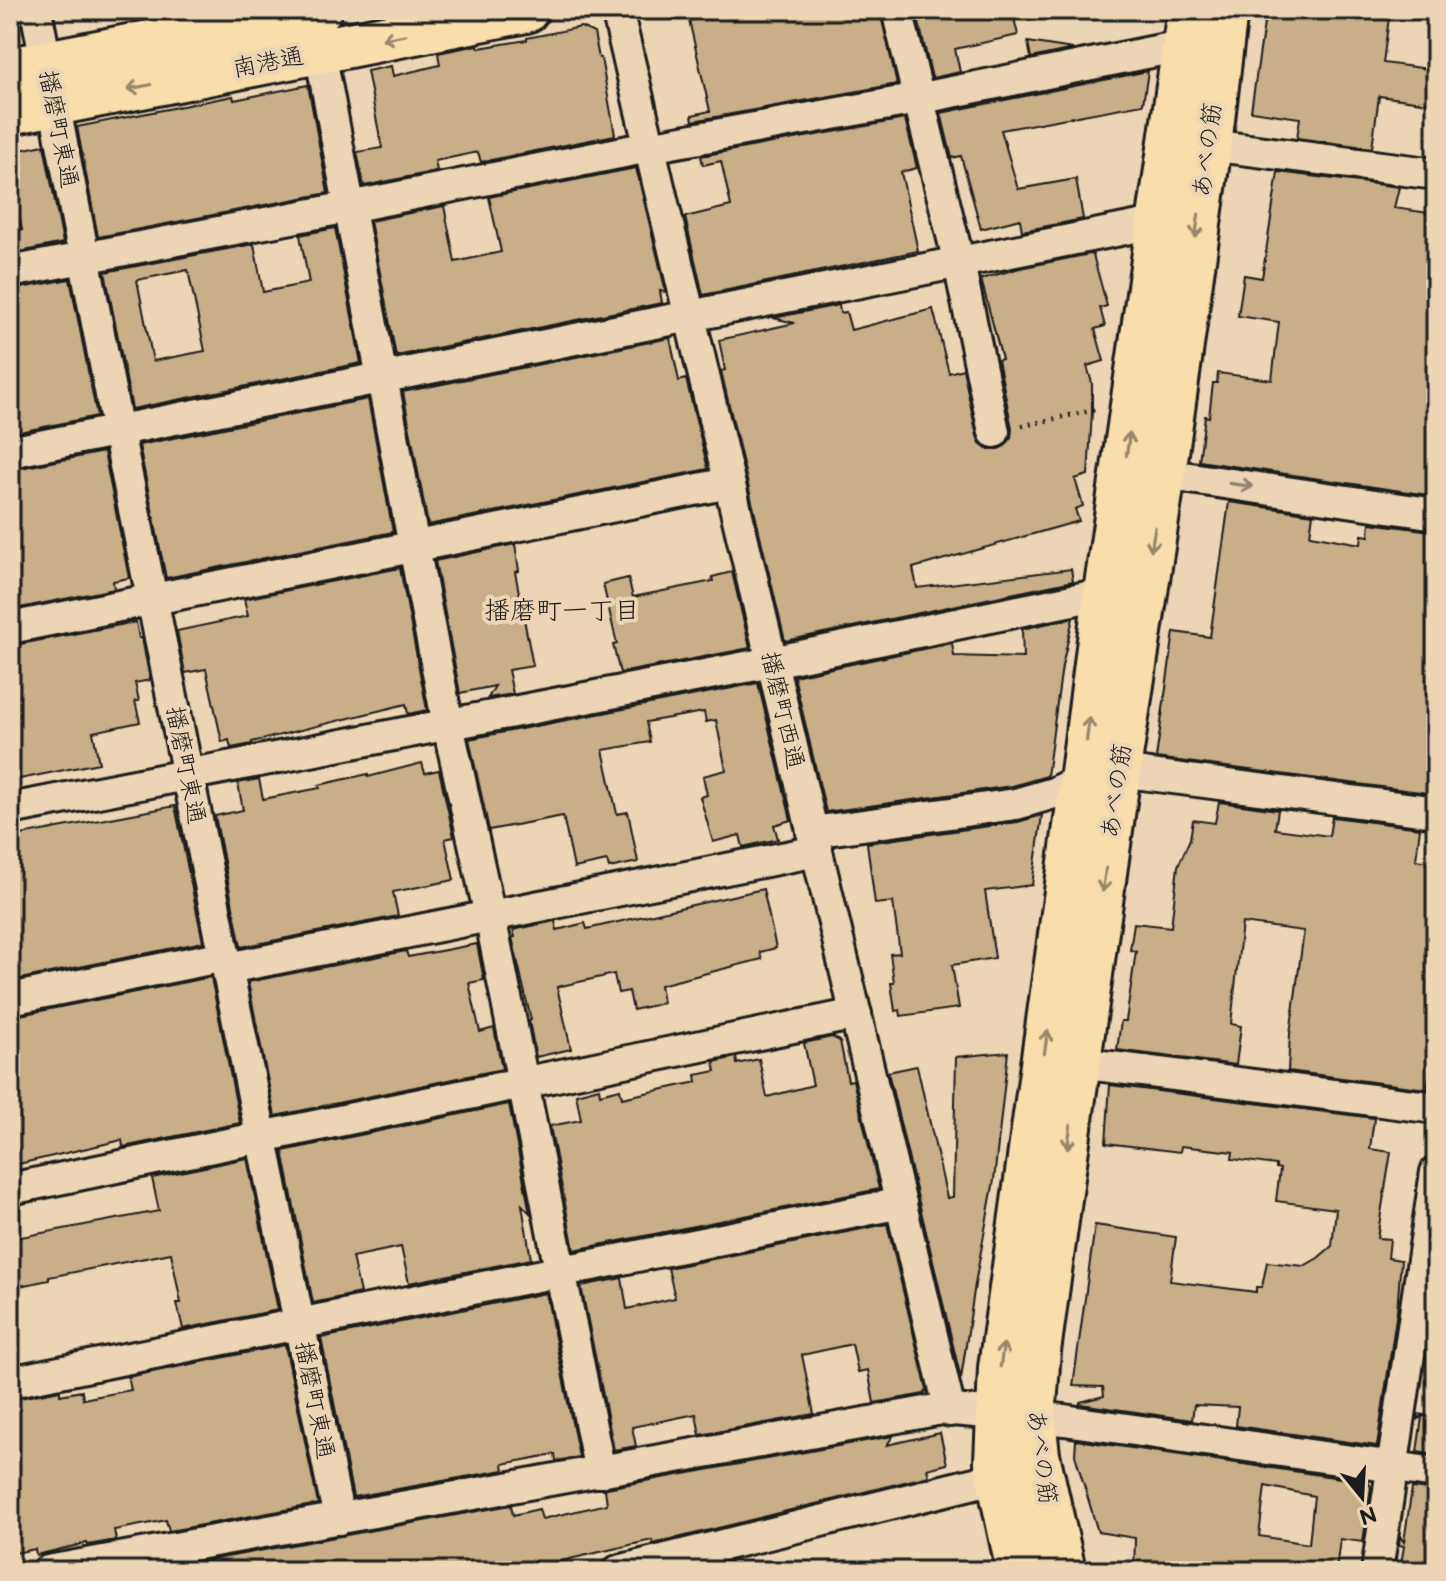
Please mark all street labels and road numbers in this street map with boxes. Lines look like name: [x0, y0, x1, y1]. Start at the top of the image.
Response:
street label: 南港通: [230, 41, 306, 84]
street label: 播磨町東通: [33, 67, 84, 191]
street label: あべの筋: [1187, 101, 1228, 199]
street label: 播磨町西通: [755, 648, 810, 772]
street label: 播磨町東通: [160, 703, 211, 827]
street label: あべの筋: [1095, 742, 1138, 841]
street label: 播磨町東通: [289, 1338, 340, 1462]
street label: あべの筋: [1020, 1408, 1063, 1507]

